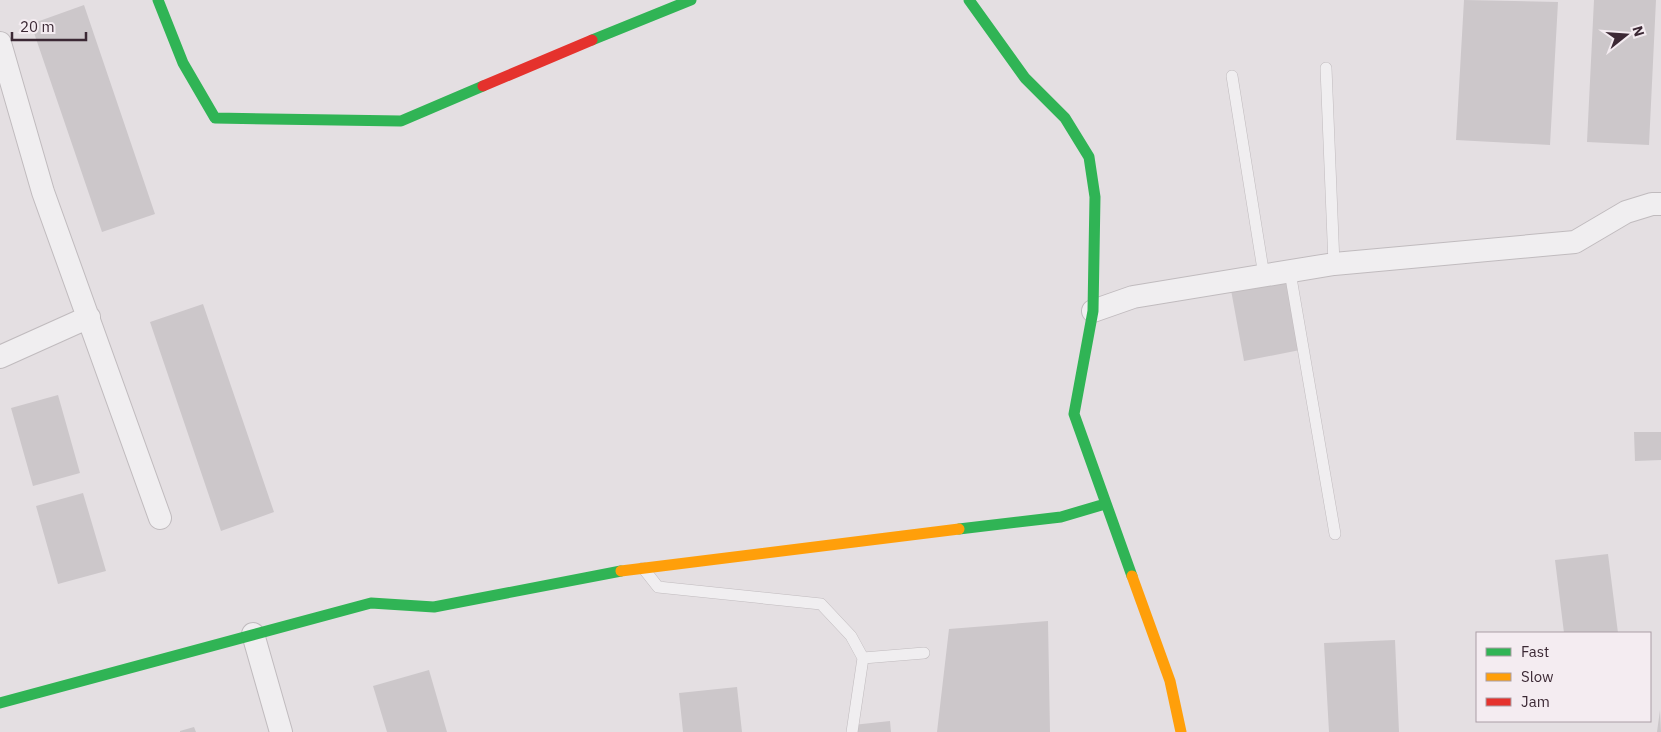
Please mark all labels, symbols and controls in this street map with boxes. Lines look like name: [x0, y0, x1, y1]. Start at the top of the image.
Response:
scale bar: [12, 10, 86, 42]
north arrow: [1601, 10, 1651, 60]
text: 20 m: [20, 17, 55, 36]
text: N: [1628, 24, 1649, 39]
legend: [1476, 632, 1651, 722]
text: Fast: [1521, 642, 1549, 661]
text: Slow: [1521, 667, 1554, 686]
text: Jam: [1521, 692, 1550, 711]

